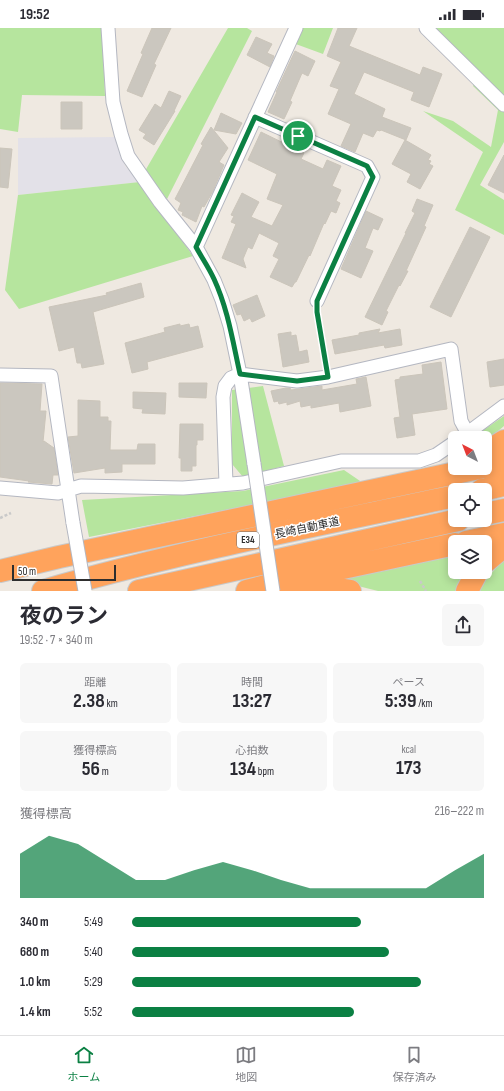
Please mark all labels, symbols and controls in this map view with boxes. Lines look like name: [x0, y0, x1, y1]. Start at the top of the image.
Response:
text: 19:52: [20, 5, 50, 24]
pin: [281, 119, 315, 153]
icon: arrive: [287, 125, 309, 147]
north arrow: [448, 431, 492, 475]
map controls: [448, 431, 492, 579]
button: locate: [448, 483, 492, 527]
street label: 長崎自動車道: [273, 515, 341, 541]
road number: E34: [237, 532, 259, 548]
button: layers: [448, 535, 492, 579]
scale bar: [12, 563, 116, 582]
text: 50 m: [18, 565, 36, 578]
text: 夜のラン: [20, 603, 108, 630]
button: share: [442, 604, 484, 646]
text: 19:52 · 7 × 340 m: [20, 632, 93, 648]
text: 距離: [84, 676, 106, 689]
text: 時間: [241, 676, 263, 689]
text: ペース: [392, 676, 425, 689]
text: 2.38: [73, 689, 105, 713]
text: 13:27: [233, 689, 271, 713]
text: 5:39: [385, 689, 416, 713]
text: km: [105, 697, 118, 710]
text: /km: [416, 697, 433, 710]
text: kcal: [401, 743, 416, 756]
text: 獲得標高: [73, 744, 117, 757]
text: 心拍数: [235, 744, 268, 757]
text: 173: [396, 756, 421, 780]
text: 56: [82, 757, 100, 781]
text: 134: [230, 757, 256, 781]
text: m: [100, 765, 109, 778]
text: bpm: [256, 765, 274, 778]
text: 216–222 m: [435, 803, 484, 819]
text: 獲得標高: [20, 806, 72, 822]
text: 340 m: [20, 914, 49, 930]
text: 5:49: [84, 914, 103, 930]
text: 680 m: [20, 944, 49, 960]
text: 5:40: [84, 944, 103, 960]
text: 1.0 km: [20, 974, 50, 990]
text: 5:29: [84, 974, 103, 990]
text: 1.4 km: [20, 1004, 51, 1020]
text: 5:52: [84, 1004, 102, 1020]
tab: ホーム: [68, 1044, 100, 1084]
tab: 地図: [235, 1044, 257, 1084]
tab: 保存済み: [392, 1044, 436, 1084]

